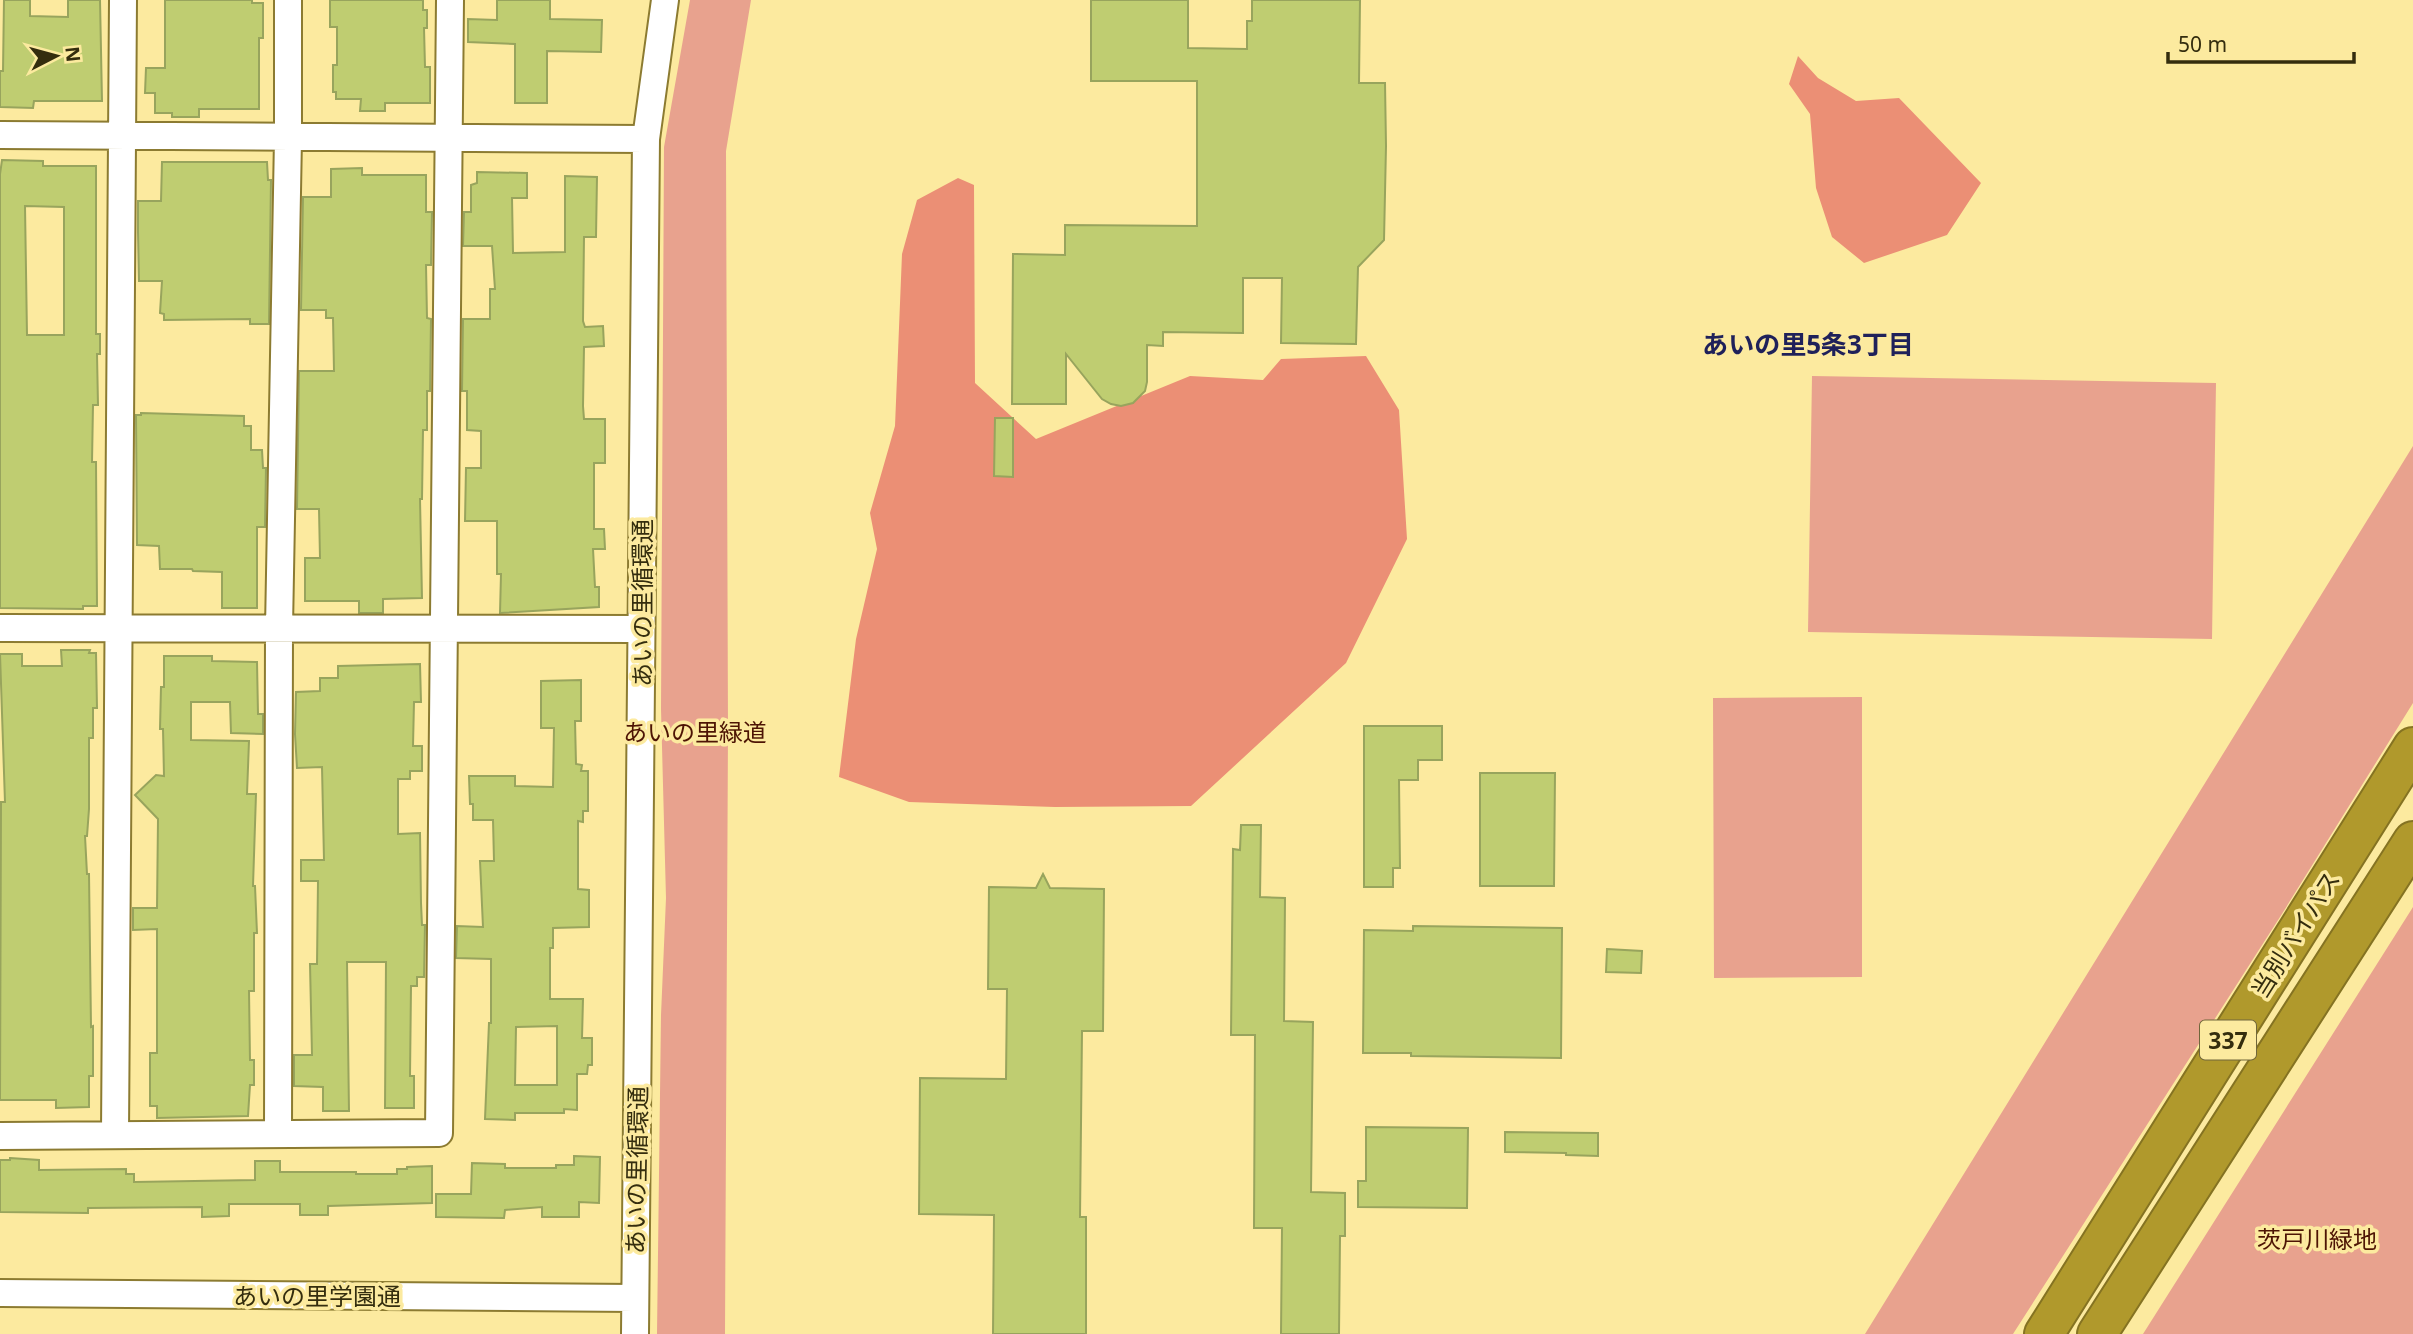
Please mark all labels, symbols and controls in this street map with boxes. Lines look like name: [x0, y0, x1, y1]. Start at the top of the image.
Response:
north arrow: [21, 21, 91, 91]
scale bar: [2168, 21, 2354, 65]
text: 50 m: [2178, 30, 2227, 58]
text: N: [59, 45, 87, 63]
district label: あいの里5条3丁目: [1702, 326, 1914, 362]
street label: あいの里循環通: [625, 519, 658, 687]
park label: あいの里緑道: [623, 715, 767, 748]
street label: 当別バイパス: [2243, 864, 2347, 1004]
road number: 337: [2200, 1021, 2256, 1060]
street label: あいの里循環通: [618, 1086, 654, 1254]
park label: 茨戸川緑地: [2257, 1222, 2377, 1255]
street label: あいの里学園通: [233, 1279, 401, 1312]

